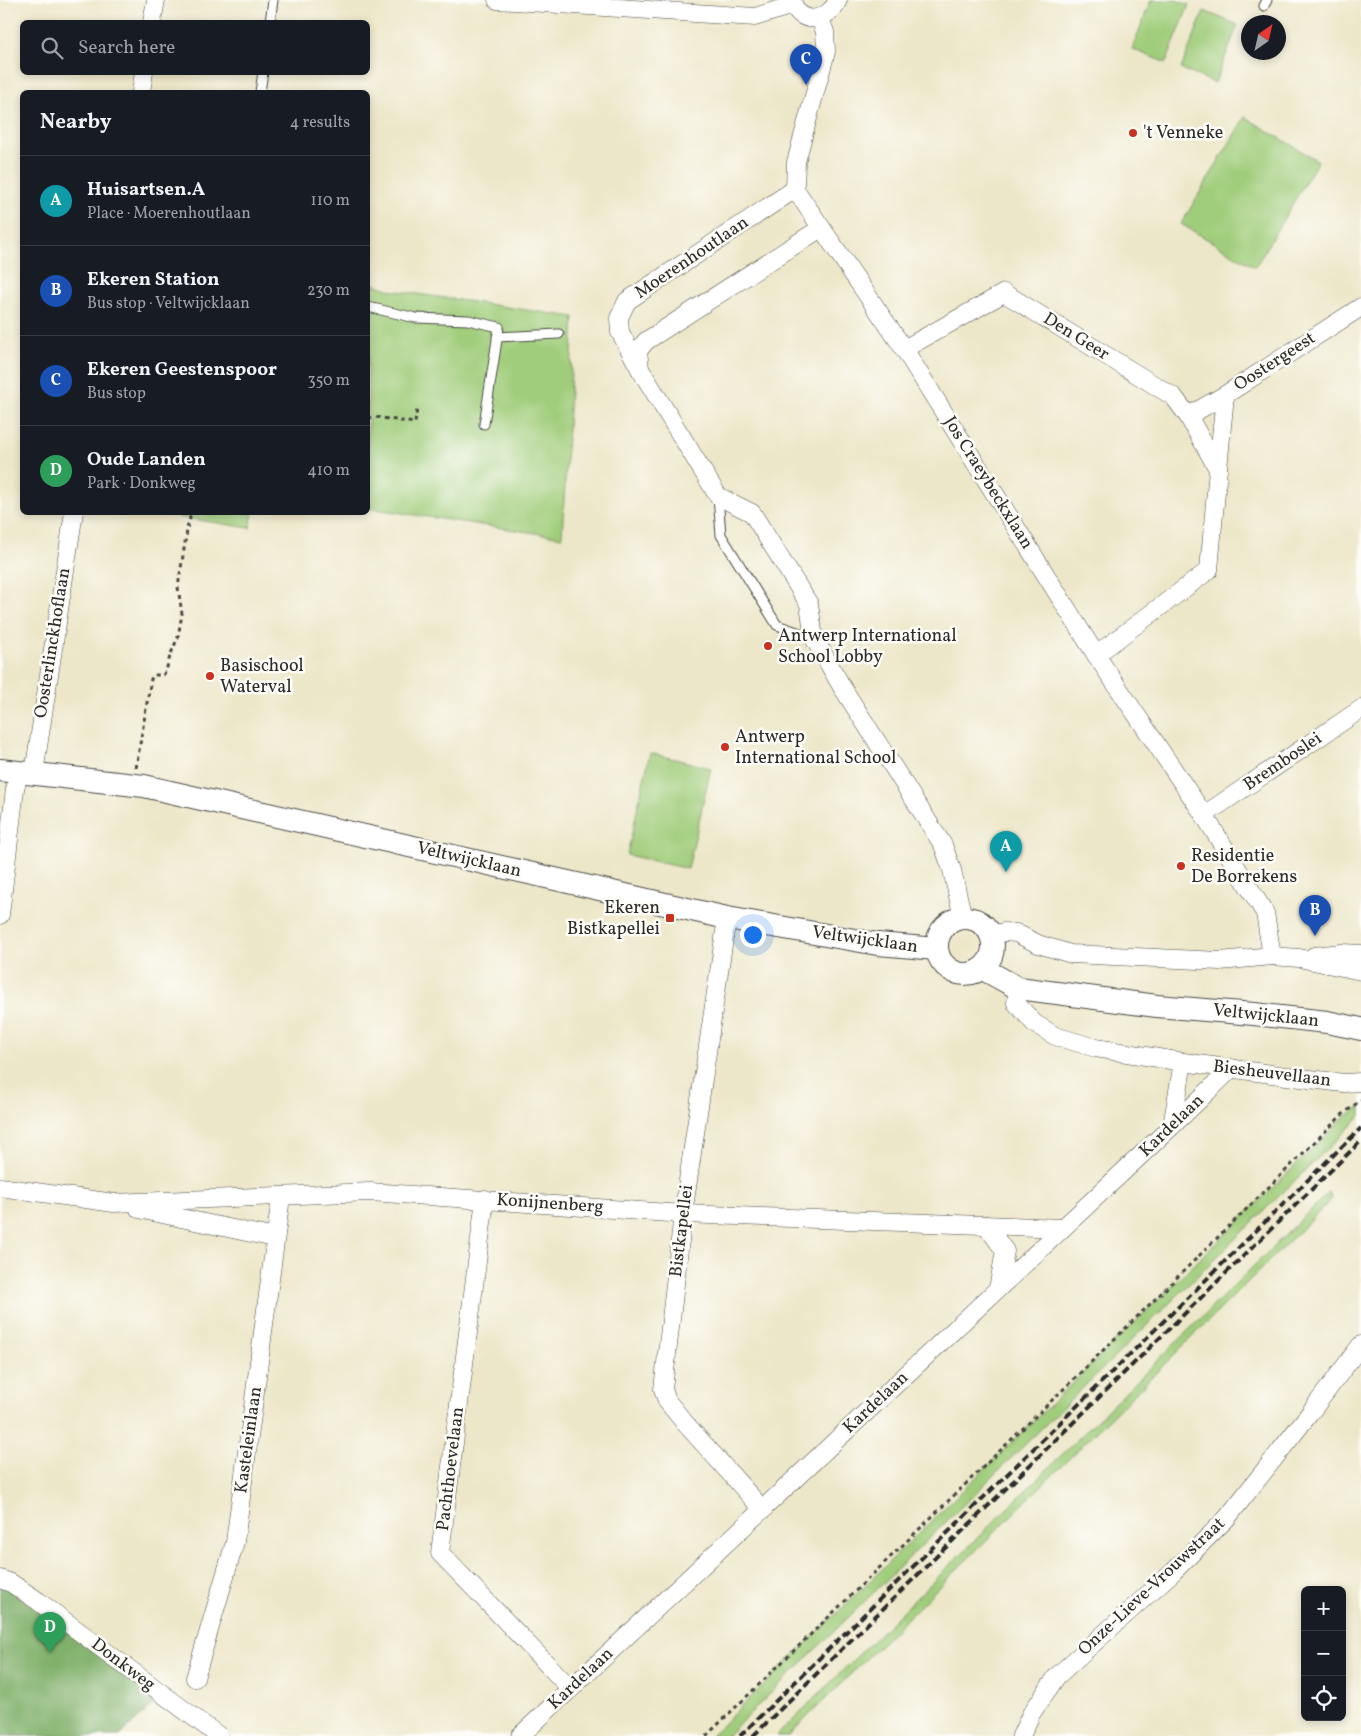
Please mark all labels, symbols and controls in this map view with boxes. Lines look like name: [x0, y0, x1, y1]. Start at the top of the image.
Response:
north arrow: [1241, 15, 1286, 60]
search box: [20, 20, 370, 75]
icon: search: [38, 34, 66, 62]
text: Search here: [78, 35, 175, 61]
pin: C: [790, 44, 822, 85]
text: Nearby: [40, 108, 111, 137]
text: 4 results: [290, 112, 350, 134]
place label: 't Venneke: [1143, 121, 1223, 146]
marker: 't Venneke: [1127, 127, 1139, 139]
text: Huisartsen.A: [87, 177, 205, 203]
text: A: [50, 190, 62, 212]
text: 110 m: [311, 190, 350, 212]
text: Place · Moerenhoutlaan: [87, 203, 251, 225]
street label: Moerenhoutlaan: [630, 211, 754, 305]
text: Ekeren Station: [87, 267, 220, 293]
text: B: [51, 280, 61, 302]
text: 230 m: [307, 280, 350, 302]
text: Bus stop · Veltwijcklaan: [87, 293, 250, 315]
street label: Den Geer: [1038, 307, 1114, 367]
street label: Oostergeest: [1229, 326, 1321, 398]
text: Ekeren Geestenspoor: [87, 357, 277, 383]
text: C: [51, 370, 61, 392]
text: 350 m: [307, 370, 350, 392]
text: Bus stop: [87, 383, 146, 405]
street label: Jos Craeybeckxlaan: [937, 412, 1039, 554]
text: Oude Landen: [87, 447, 206, 473]
text: D: [50, 460, 62, 482]
text: 410 m: [307, 460, 350, 482]
text: Park · Donkweg: [87, 473, 196, 495]
street label: Oosterlinckhoflaan: [29, 566, 77, 720]
place label: Antwerp International School Lobby: [778, 624, 957, 670]
marker: Antwerp International School Lobby: [762, 640, 774, 652]
place label: Basischool Waterval: [220, 654, 304, 700]
marker: Basischool Waterval: [204, 670, 216, 682]
place label: Antwerp International School: [735, 725, 896, 771]
street label: Bremboslei: [1239, 727, 1327, 797]
marker: Antwerp International School: [719, 741, 731, 753]
pin: A: [990, 831, 1022, 872]
street label: Veltwijcklaan: [414, 836, 524, 884]
place label: Residentie De Borrekens: [1191, 844, 1297, 890]
marker: Residentie De Borrekens: [1175, 860, 1187, 872]
pin: B: [1299, 895, 1331, 936]
place label: Ekeren Bistkapellei: [567, 896, 660, 942]
marker: Ekeren Bistkapellei: [664, 912, 676, 924]
street label: Veltwijcklaan: [810, 920, 920, 960]
your location: [740, 922, 766, 948]
street label: Veltwijcklaan: [1212, 998, 1321, 1034]
street label: Biesheuvellaan: [1211, 1054, 1333, 1094]
street label: Kardelaan: [1134, 1089, 1210, 1163]
street label: Bistkapellei: [664, 1183, 700, 1279]
street label: Konijnenberg: [496, 1188, 604, 1220]
street label: Kardelaan: [838, 1366, 914, 1440]
street label: Kasteleinlaan: [229, 1385, 269, 1495]
street label: Pachthoevelaan: [431, 1405, 471, 1532]
street label: Onze-Lieve-Vrouwstraat: [1073, 1512, 1231, 1662]
map controls: [1301, 1586, 1346, 1721]
button: +: [1301, 1586, 1346, 1631]
pin: D: [34, 1612, 66, 1653]
button: −: [1301, 1631, 1346, 1676]
street label: Donkweg: [86, 1633, 160, 1697]
street label: Kardelaan: [543, 1642, 619, 1716]
button: locate: [1301, 1676, 1346, 1721]

